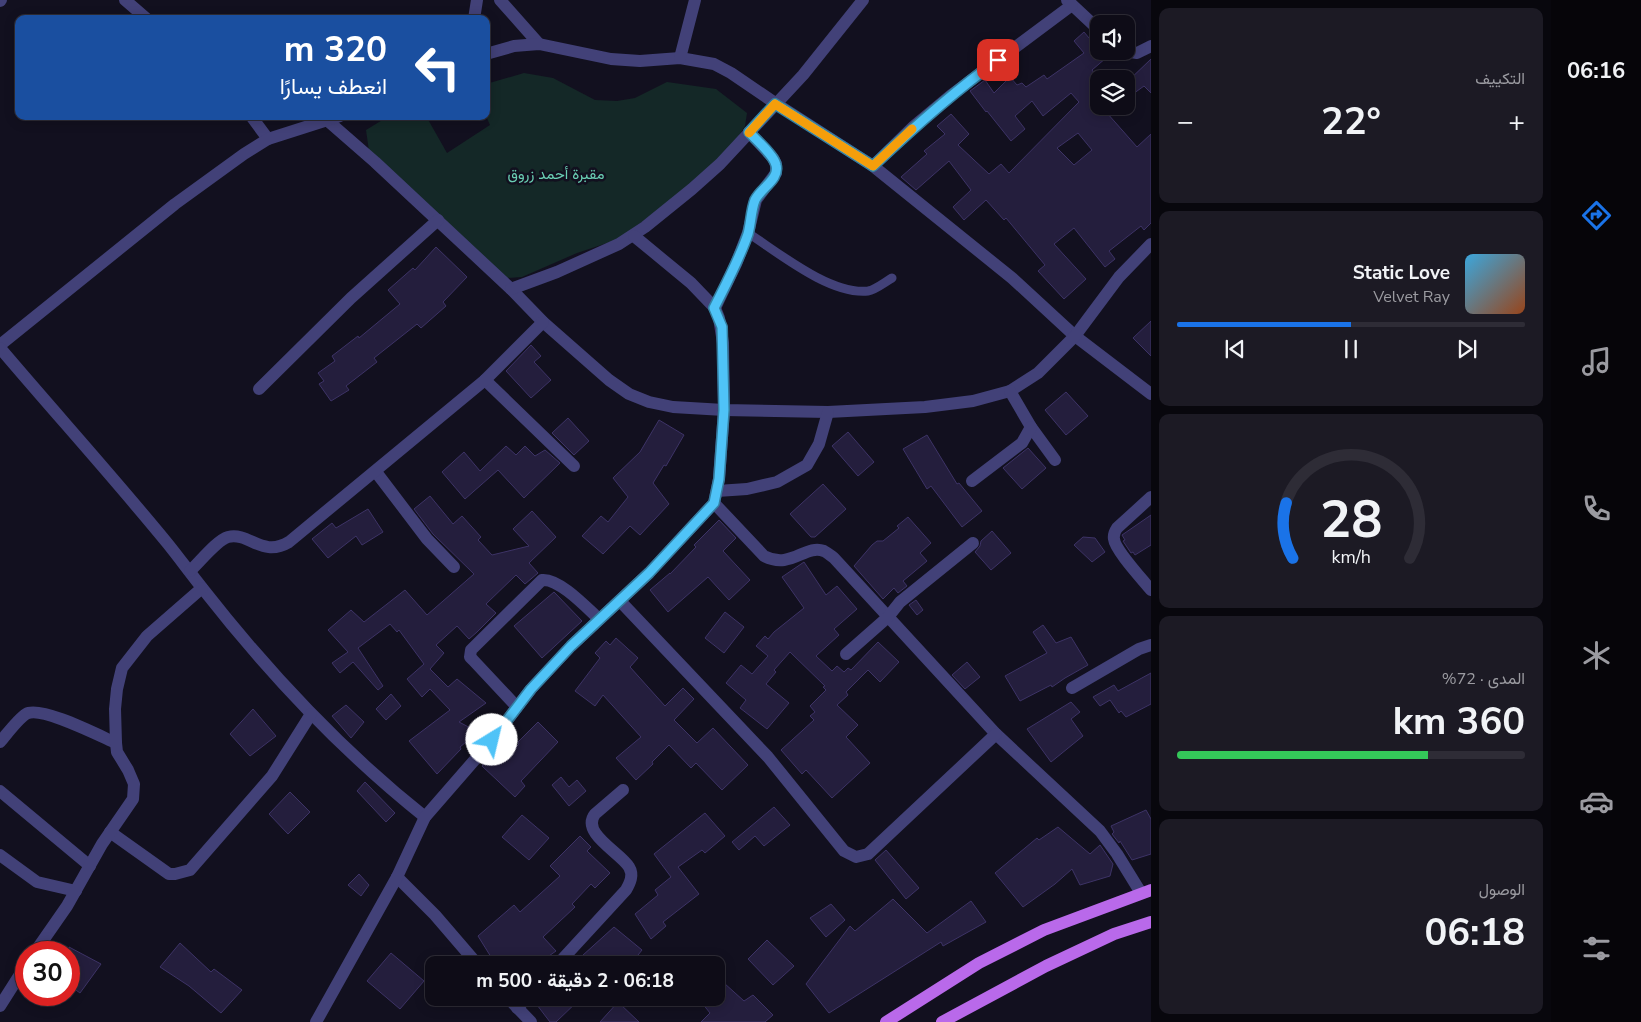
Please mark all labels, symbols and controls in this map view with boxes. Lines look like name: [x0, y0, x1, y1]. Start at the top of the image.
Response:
map controls: [1090, 15, 1135, 115]
button: sound: [1090, 15, 1135, 60]
text: 320 m: [284, 26, 387, 73]
icon: left: [405, 35, 470, 100]
pin: [977, 39, 1019, 81]
icon: arrive: [984, 46, 1012, 74]
text: 06:16: [1567, 56, 1625, 86]
text: التكييف: [1475, 68, 1525, 90]
button: layers: [1090, 70, 1135, 115]
text: انعطف يسارًا: [280, 72, 387, 102]
text: 22°: [1321, 96, 1381, 147]
text: −: [1177, 103, 1194, 141]
text: +: [1508, 103, 1525, 141]
park label: مقبرة أحمد زروق: [508, 164, 604, 184]
icon: directions: [1579, 198, 1614, 233]
text: Static Love: [1353, 260, 1450, 286]
text: Velvet Ray: [1373, 286, 1450, 308]
icon: previous: [1221, 335, 1249, 363]
icon: pause: [1337, 335, 1365, 363]
icon: next: [1453, 335, 1481, 363]
icon: music: [1579, 344, 1614, 379]
text: 28: [1320, 484, 1382, 555]
icon: phone: [1579, 491, 1614, 526]
text: km/h: [1331, 545, 1371, 569]
icon: climate: [1579, 638, 1614, 673]
text: المدى · 72%: [1442, 668, 1525, 690]
text: 360 km: [1393, 696, 1525, 747]
position arrow: [465, 713, 517, 765]
icon: car: [1579, 784, 1614, 819]
text: الوصول: [1479, 879, 1525, 901]
text: 06:18: [1424, 907, 1525, 958]
icon: filters: [1579, 931, 1614, 966]
speed limit sign: 30: [15, 941, 80, 1006]
text: 06:18 · 2 دقيقة · 500 m: [476, 968, 674, 994]

